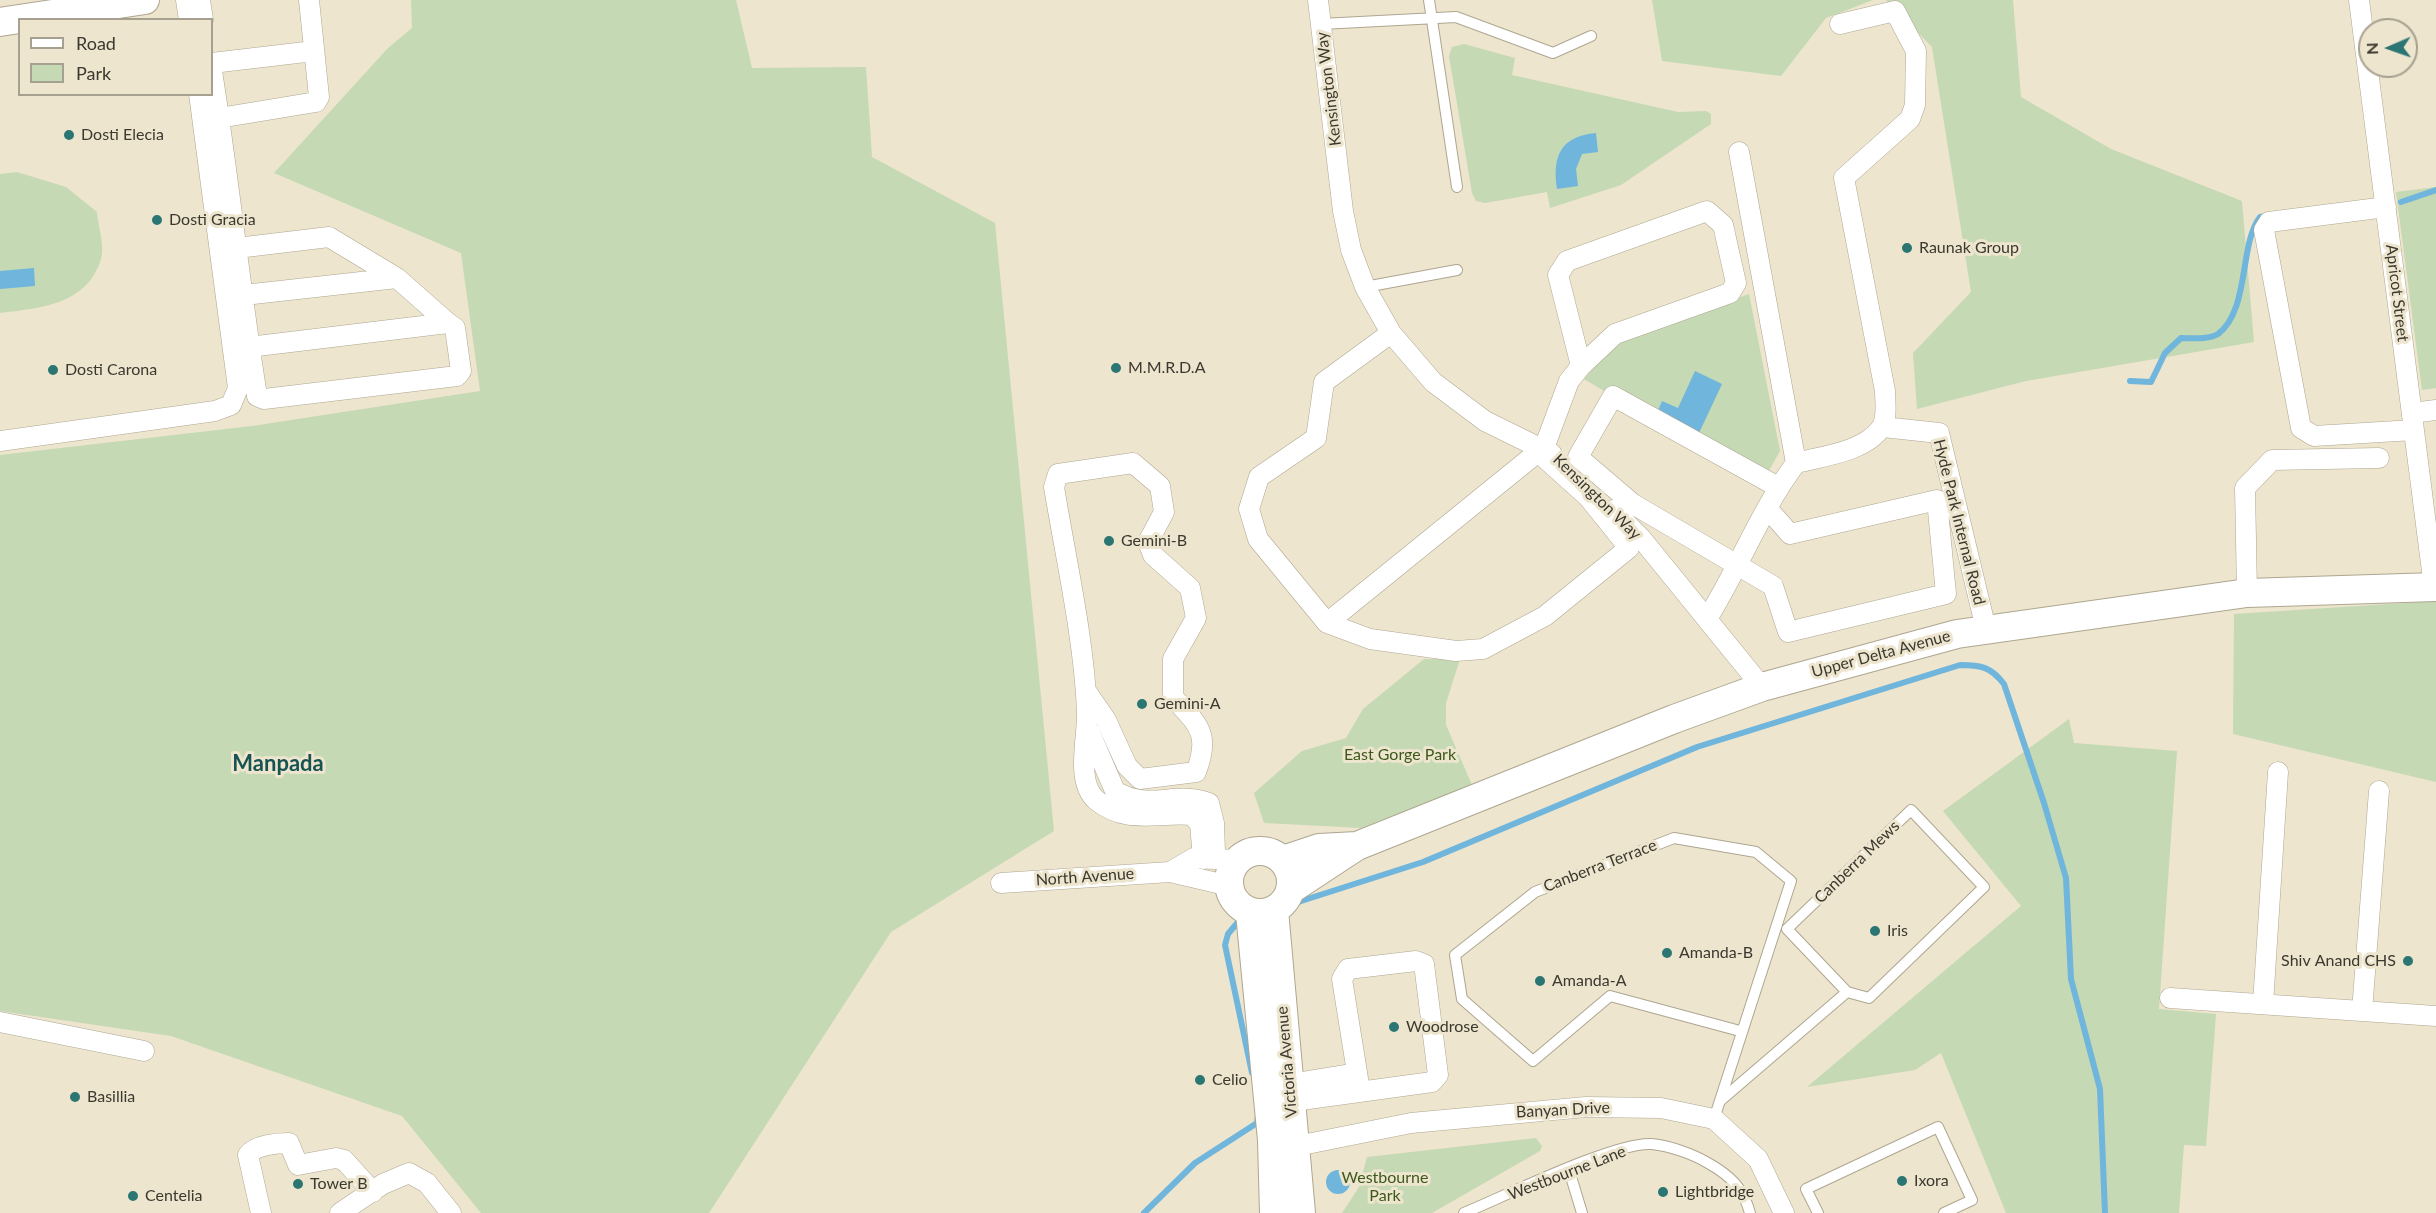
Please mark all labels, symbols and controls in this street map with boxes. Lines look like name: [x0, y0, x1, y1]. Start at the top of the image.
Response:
legend: [18, 18, 213, 96]
north arrow: [2358, 18, 2418, 78]
street label: Kensington Way: [1312, 31, 1346, 147]
text: Road: [76, 32, 116, 54]
text: N: [2362, 42, 2381, 55]
text: Park: [76, 62, 111, 84]
place label: Dosti Elecia: [81, 125, 164, 145]
marker: Dosti Elecia: [62, 128, 76, 142]
place label: Dosti Gracia: [169, 210, 256, 230]
marker: Dosti Gracia: [150, 213, 164, 227]
place label: Raunak Group: [1919, 238, 2019, 258]
marker: Raunak Group: [1900, 241, 1914, 255]
street label: Apricot Street: [2382, 243, 2412, 343]
place label: M.M.R.D.A: [1128, 358, 1205, 378]
place label: Dosti Carona: [65, 360, 157, 380]
marker: M.M.R.D.A: [1109, 361, 1123, 375]
marker: Dosti Carona: [46, 363, 60, 377]
street label: Hyde Park Internal Road: [1929, 437, 1989, 607]
street label: Kensington Way: [1549, 450, 1645, 544]
place label: Gemini-B: [1121, 531, 1187, 551]
marker: Gemini-B: [1102, 534, 1116, 548]
street label: Upper Delta Avenue: [1810, 626, 1952, 682]
place label: Gemini-A: [1154, 694, 1221, 714]
marker: Gemini-A: [1135, 697, 1149, 711]
park label: East Gorge Park: [1344, 745, 1456, 765]
district label: Manpada: [232, 751, 324, 777]
street label: Canberra Mews: [1810, 817, 1904, 907]
street label: Canberra Terrace: [1541, 836, 1659, 896]
street label: North Avenue: [1035, 864, 1135, 890]
place label: Iris: [1887, 921, 1908, 941]
marker: Iris: [1868, 924, 1882, 938]
place label: Amanda-B: [1679, 943, 1753, 963]
marker: Amanda-B: [1660, 946, 1674, 960]
place label: Shiv Anand CHS: [2281, 951, 2396, 971]
marker: Shiv Anand CHS: [2401, 954, 2415, 968]
place label: Amanda-A: [1552, 971, 1627, 991]
marker: Amanda-A: [1533, 974, 1547, 988]
street label: Victoria Avenue: [1273, 1005, 1301, 1119]
place label: Woodrose: [1406, 1017, 1479, 1037]
marker: Woodrose: [1387, 1020, 1401, 1034]
place label: Celio: [1212, 1070, 1248, 1090]
marker: Celio: [1193, 1073, 1207, 1087]
place label: Basillia: [87, 1087, 135, 1107]
marker: Basillia: [68, 1090, 82, 1104]
street label: Banyan Drive: [1516, 1098, 1610, 1122]
street label: Westbourne Lane: [1505, 1142, 1629, 1204]
park label: Westbourne Park: [1342, 1168, 1428, 1206]
place label: Ixora: [1914, 1171, 1949, 1191]
place label: Tower B: [310, 1174, 368, 1194]
marker: Ixora: [1895, 1174, 1909, 1188]
marker: Tower B: [291, 1177, 305, 1191]
place label: Lightbridge: [1675, 1182, 1754, 1202]
marker: Lightbridge: [1656, 1185, 1670, 1199]
place label: Centelia: [145, 1186, 203, 1206]
marker: Centelia: [126, 1189, 140, 1203]

